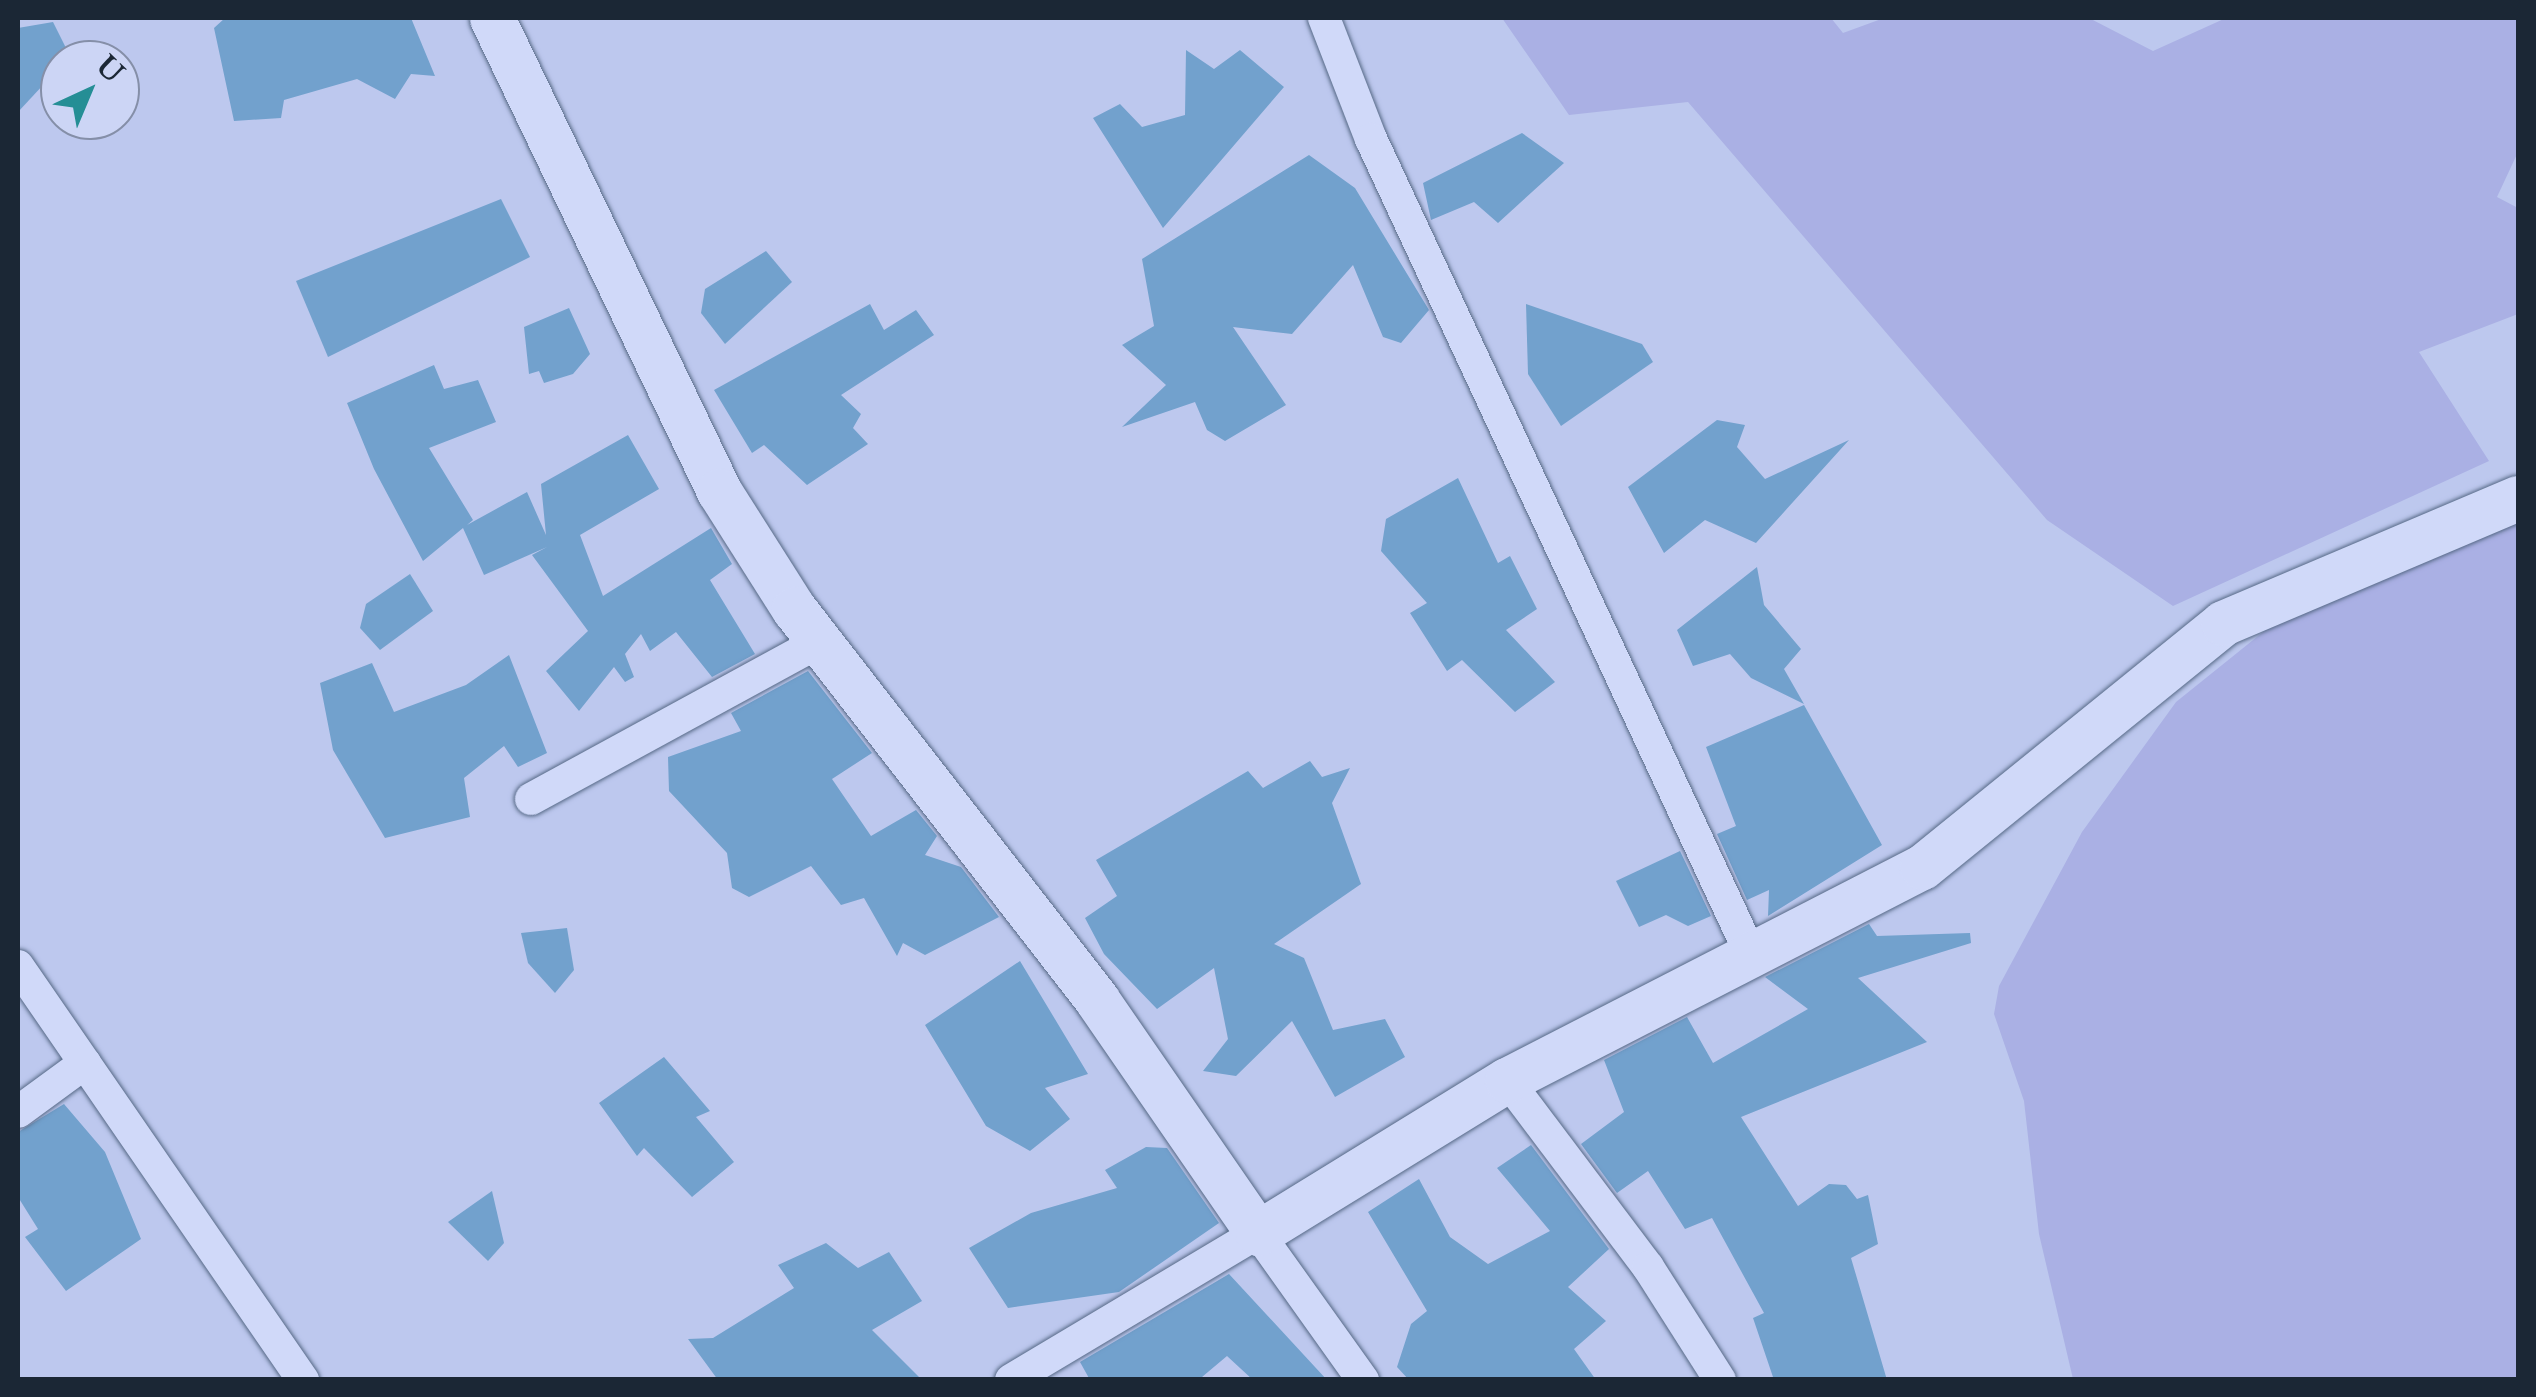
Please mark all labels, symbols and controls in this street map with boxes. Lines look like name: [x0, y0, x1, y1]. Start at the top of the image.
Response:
north arrow: [40, 40, 140, 140]
text: U: [89, 48, 131, 91]

